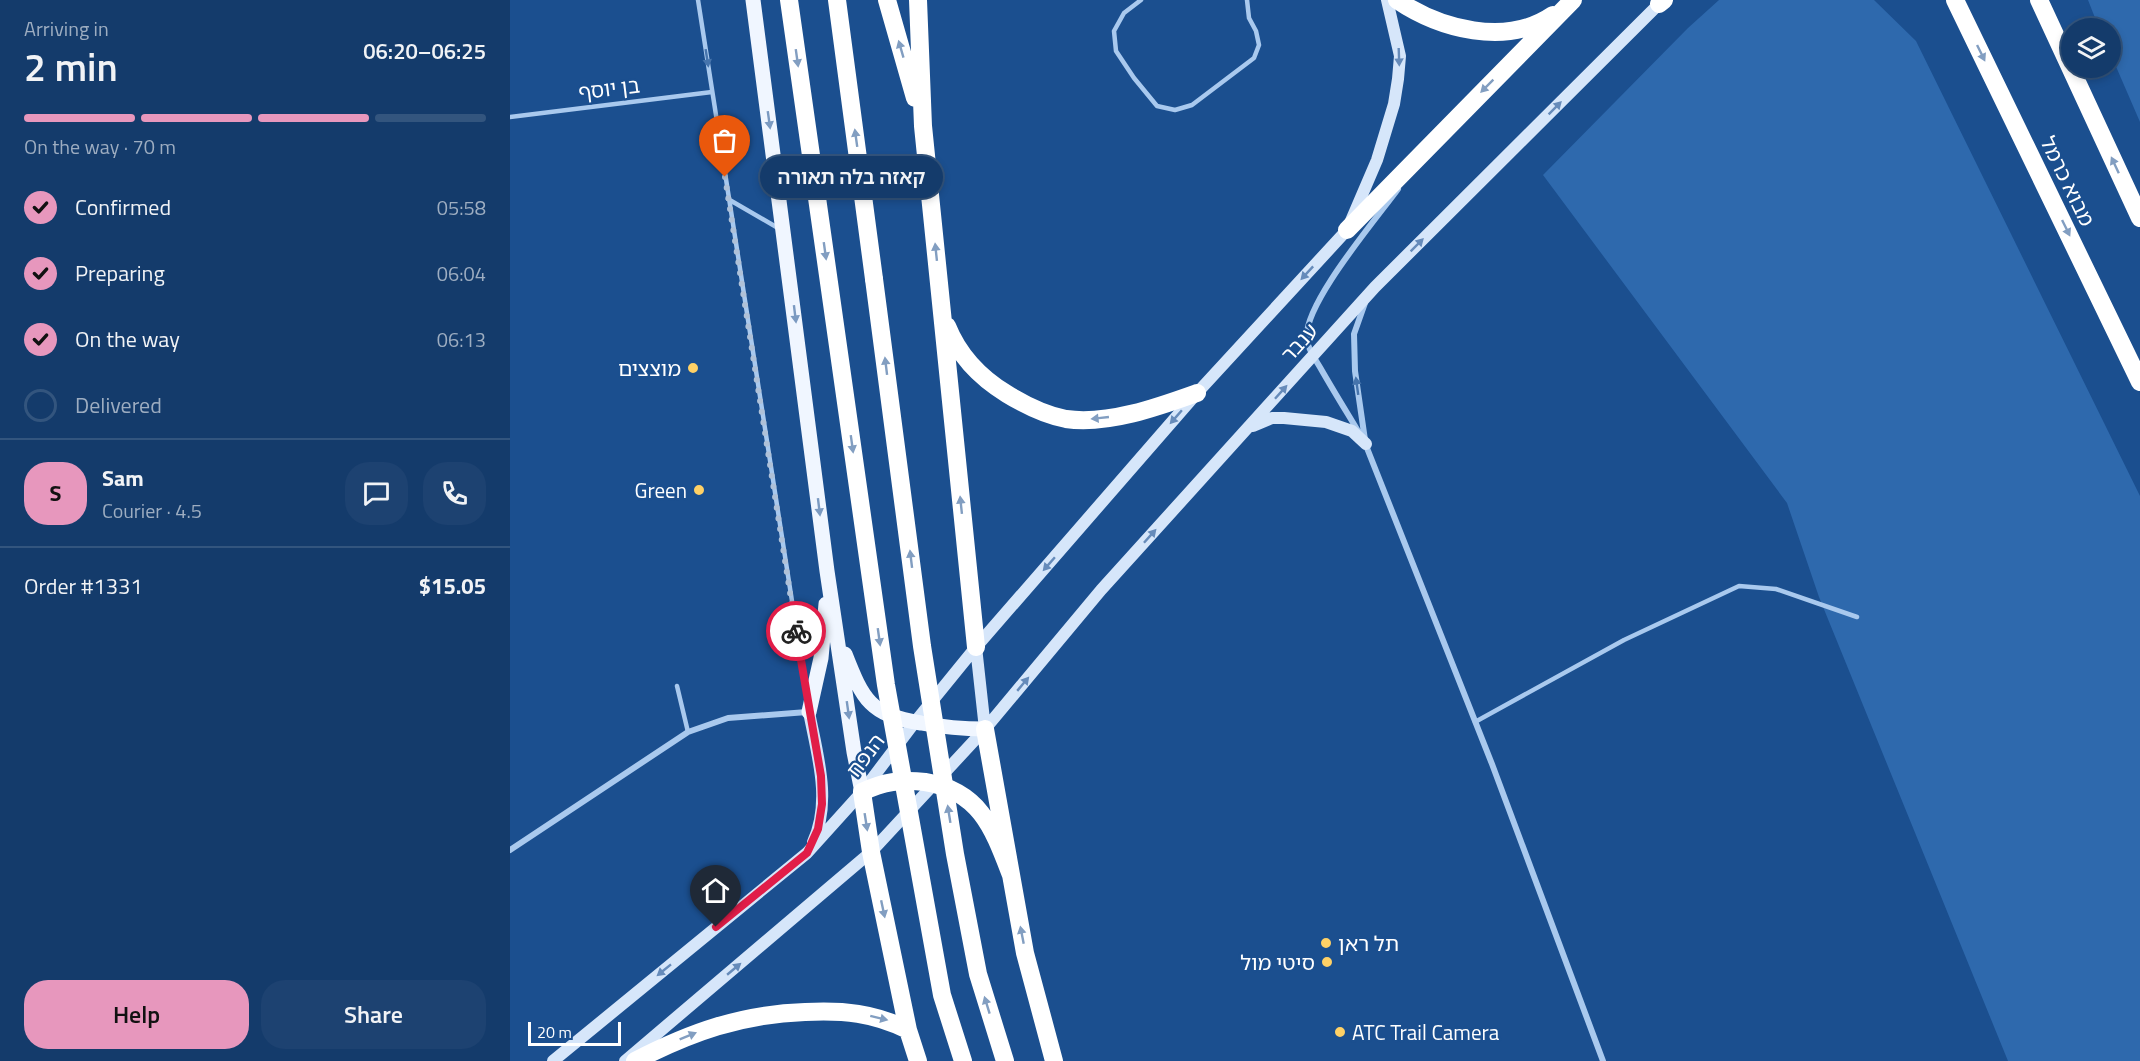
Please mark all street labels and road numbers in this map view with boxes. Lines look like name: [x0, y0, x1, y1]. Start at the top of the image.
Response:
street label: בן יוסף: [576, 68, 642, 108]
street label: מבוא כרמל: [2032, 131, 2104, 232]
street label: ענבר: [1273, 315, 1325, 369]
street label: הנפח: [838, 726, 892, 784]

